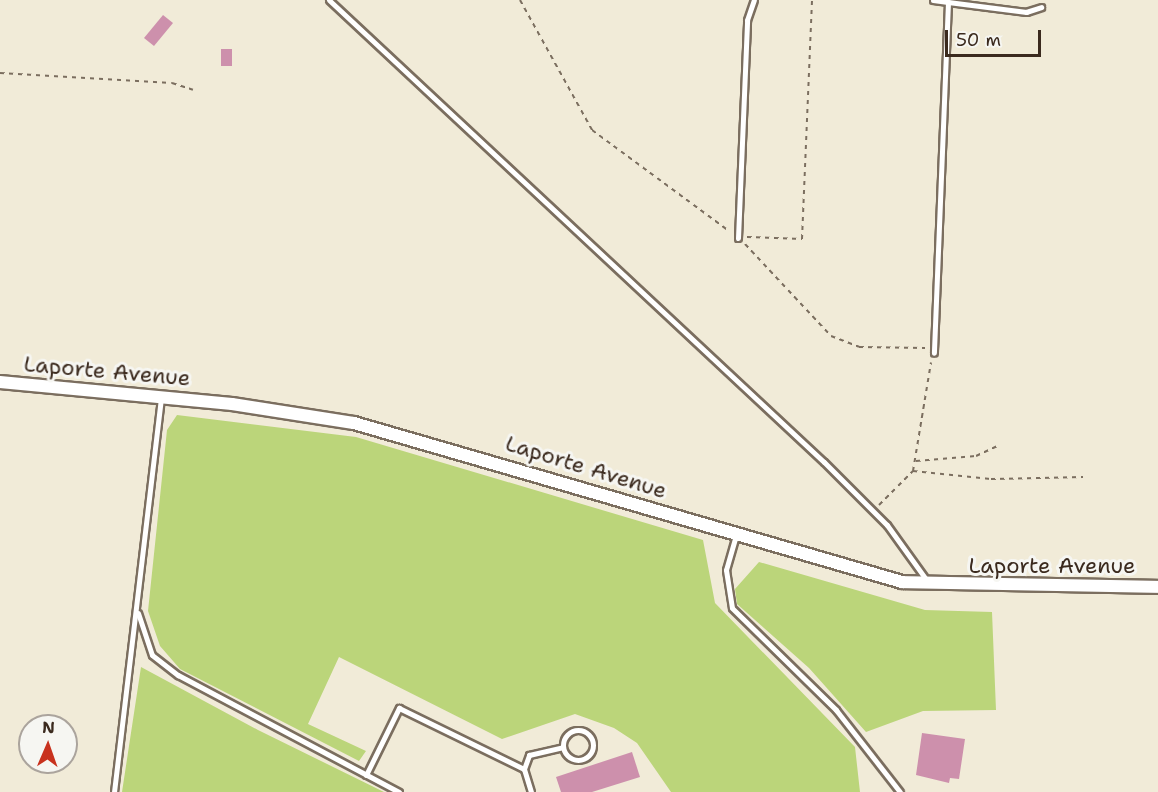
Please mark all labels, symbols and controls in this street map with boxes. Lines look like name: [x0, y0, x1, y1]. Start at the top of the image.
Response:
scale bar: [948, 18, 1044, 56]
text: 50 m: [956, 28, 1001, 52]
street label: Laporte Avenue: [23, 351, 191, 391]
street label: Laporte Avenue: [502, 430, 670, 504]
street label: Laporte Avenue: [968, 553, 1136, 579]
north arrow: [18, 714, 78, 774]
text: N: [42, 717, 55, 738]

